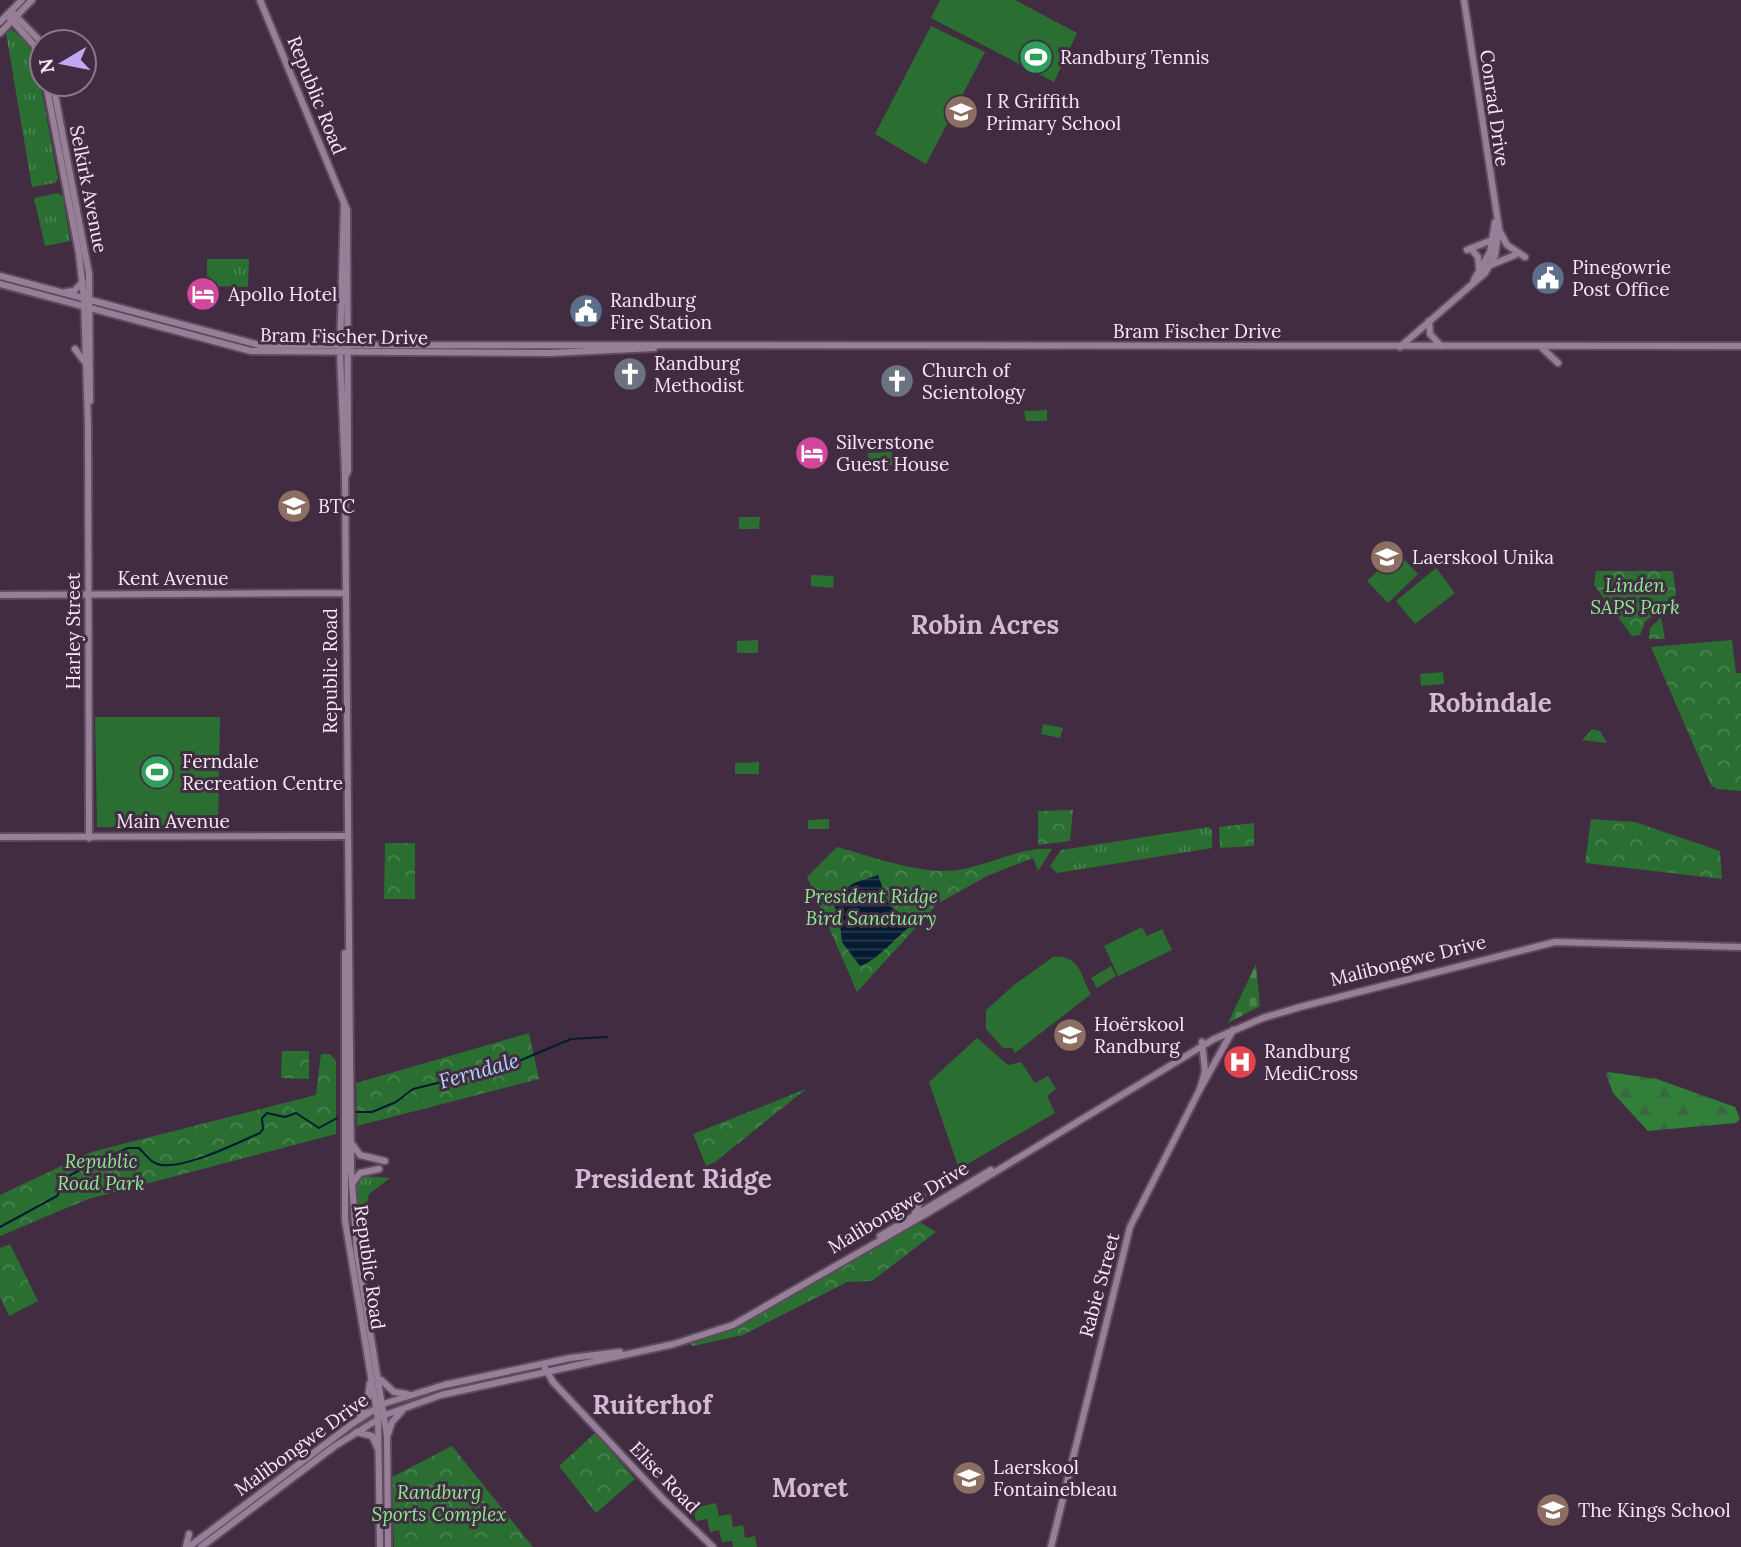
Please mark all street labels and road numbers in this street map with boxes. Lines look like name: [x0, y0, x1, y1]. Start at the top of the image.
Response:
street label: Republic Road: [282, 32, 352, 158]
street label: Conrad Drive: [1475, 48, 1515, 168]
street label: Selkirk Avenue: [65, 123, 113, 255]
street label: Bram Fischer Drive: [1113, 319, 1281, 343]
street label: Bram Fischer Drive: [260, 323, 428, 349]
street label: Kent Avenue: [117, 566, 229, 590]
street label: Harley Street: [61, 572, 85, 689]
street label: Republic Road: [318, 608, 342, 734]
street label: Main Avenue: [116, 809, 230, 833]
street label: Malibongwe Drive: [1327, 929, 1489, 991]
street label: Malibongwe Drive: [823, 1156, 973, 1258]
street label: Republic Road: [349, 1203, 391, 1331]
street label: Rabie Street: [1074, 1229, 1125, 1340]
street label: Malibongwe Drive: [229, 1387, 373, 1501]
street label: Elise Road: [625, 1436, 705, 1518]

